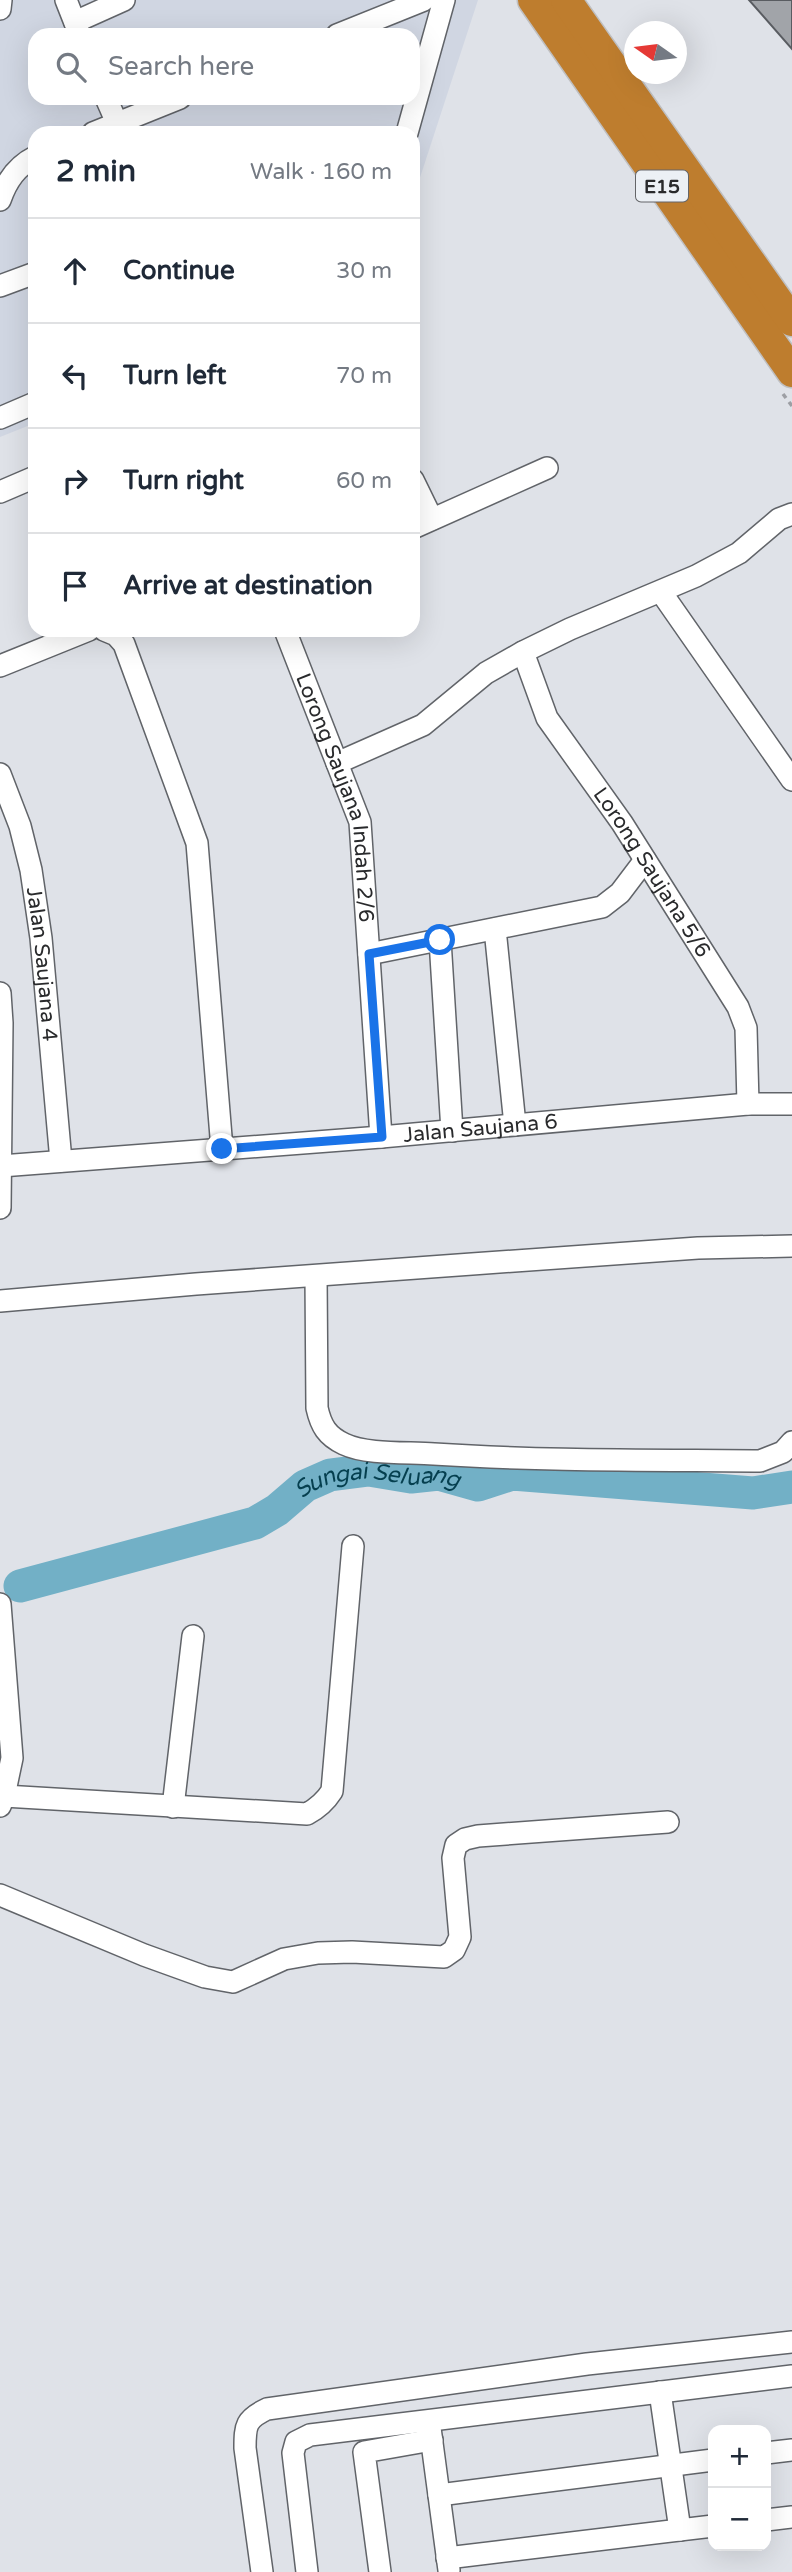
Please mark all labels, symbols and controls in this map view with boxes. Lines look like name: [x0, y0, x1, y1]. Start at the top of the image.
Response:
north arrow: [624, 21, 687, 84]
search box: [28, 28, 420, 105]
icon: search: [52, 48, 90, 86]
text: Search here: [108, 51, 254, 82]
text: 2 min: [56, 153, 136, 190]
text: Walk · 160 m: [250, 158, 392, 186]
road number: E15: [636, 170, 688, 202]
icon: ahead: [56, 252, 94, 290]
text: Continue: [123, 255, 235, 286]
text: 30 m: [336, 257, 392, 285]
icon: left: [56, 357, 94, 395]
text: Turn left: [123, 360, 226, 391]
text: 70 m: [336, 362, 392, 390]
icon: right: [56, 462, 94, 500]
text: Turn right: [123, 465, 244, 496]
text: 60 m: [336, 467, 392, 495]
icon: arrive: [56, 567, 94, 605]
text: Arrive at destination: [123, 570, 373, 601]
street label: Lorong Saujana Indah 2/6: [290, 670, 379, 923]
street label: Lorong Saujana 5/6: [588, 783, 716, 962]
street label: Jalan Saujana 4: [21, 886, 62, 1042]
route start: [424, 924, 455, 955]
street label: Jalan Saujana 6: [402, 1109, 559, 1148]
route end: [206, 1133, 237, 1164]
water label: Sungai Seluang: [289, 1457, 465, 1504]
map controls: [708, 2425, 771, 2551]
button: +: [708, 2425, 771, 2488]
button: −: [708, 2488, 771, 2551]

